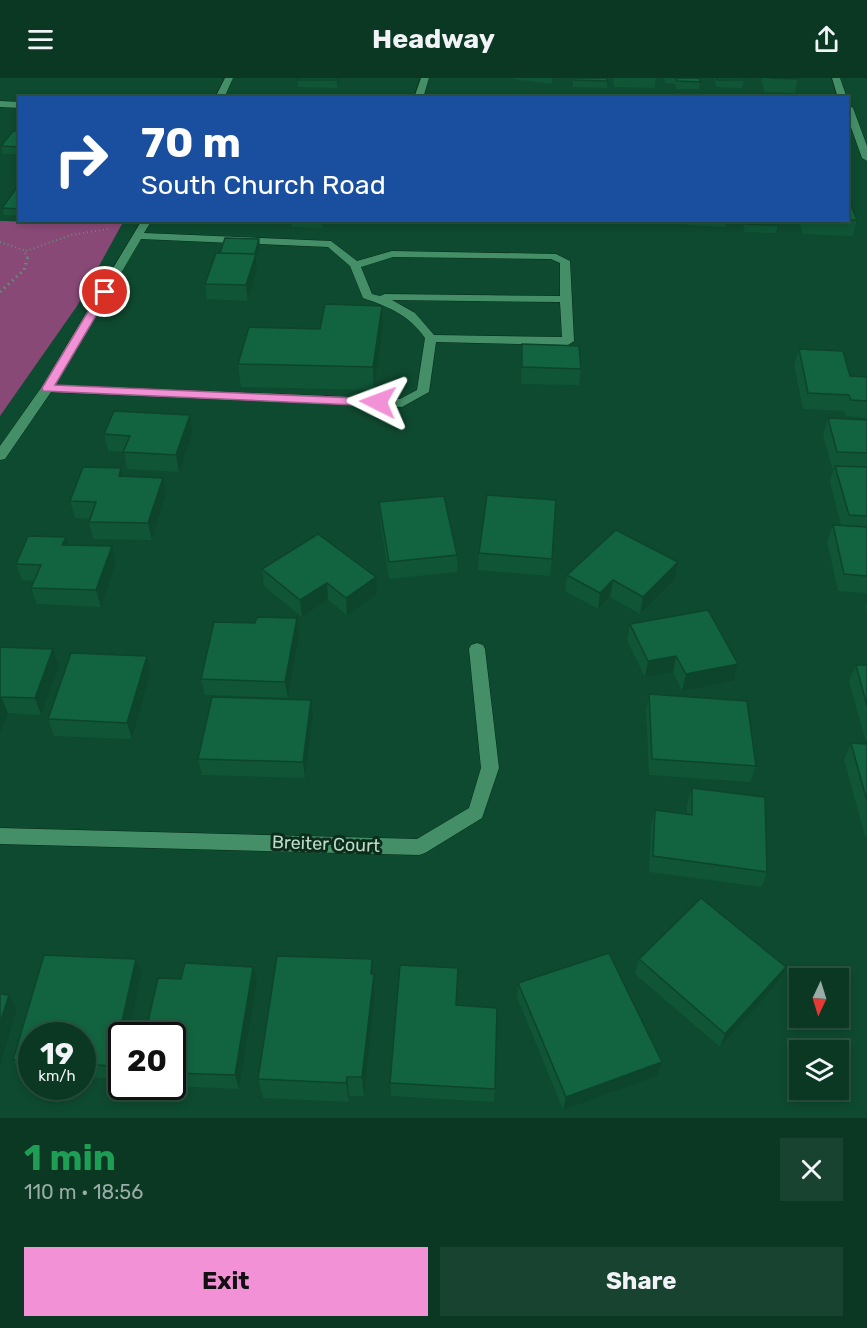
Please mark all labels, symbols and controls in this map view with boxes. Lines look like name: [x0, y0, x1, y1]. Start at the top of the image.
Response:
icon: menu: [24, 23, 57, 56]
text: Headway: [372, 23, 495, 55]
icon: share: [810, 23, 843, 56]
text: 70 m: [141, 118, 241, 168]
icon: right: [42, 120, 120, 198]
text: South Church Road: [141, 169, 386, 201]
pin: [79, 266, 130, 317]
icon: arrive: [88, 275, 121, 308]
position arrow: [346, 370, 410, 434]
street label: Breiter Court: [272, 831, 380, 857]
north arrow: [789, 968, 849, 1028]
map controls: [789, 968, 849, 1100]
speed limit sign: 20: [108, 1022, 186, 1100]
text: 19: [40, 1036, 74, 1072]
button: layers: [789, 1040, 849, 1100]
text: km/h: [38, 1067, 76, 1085]
text: 1 min: [24, 1136, 116, 1179]
button: close: [780, 1138, 843, 1201]
text: 110 m · 18:56: [24, 1180, 143, 1204]
button: Exit: [24, 1247, 428, 1316]
button: Share: [440, 1247, 843, 1316]

